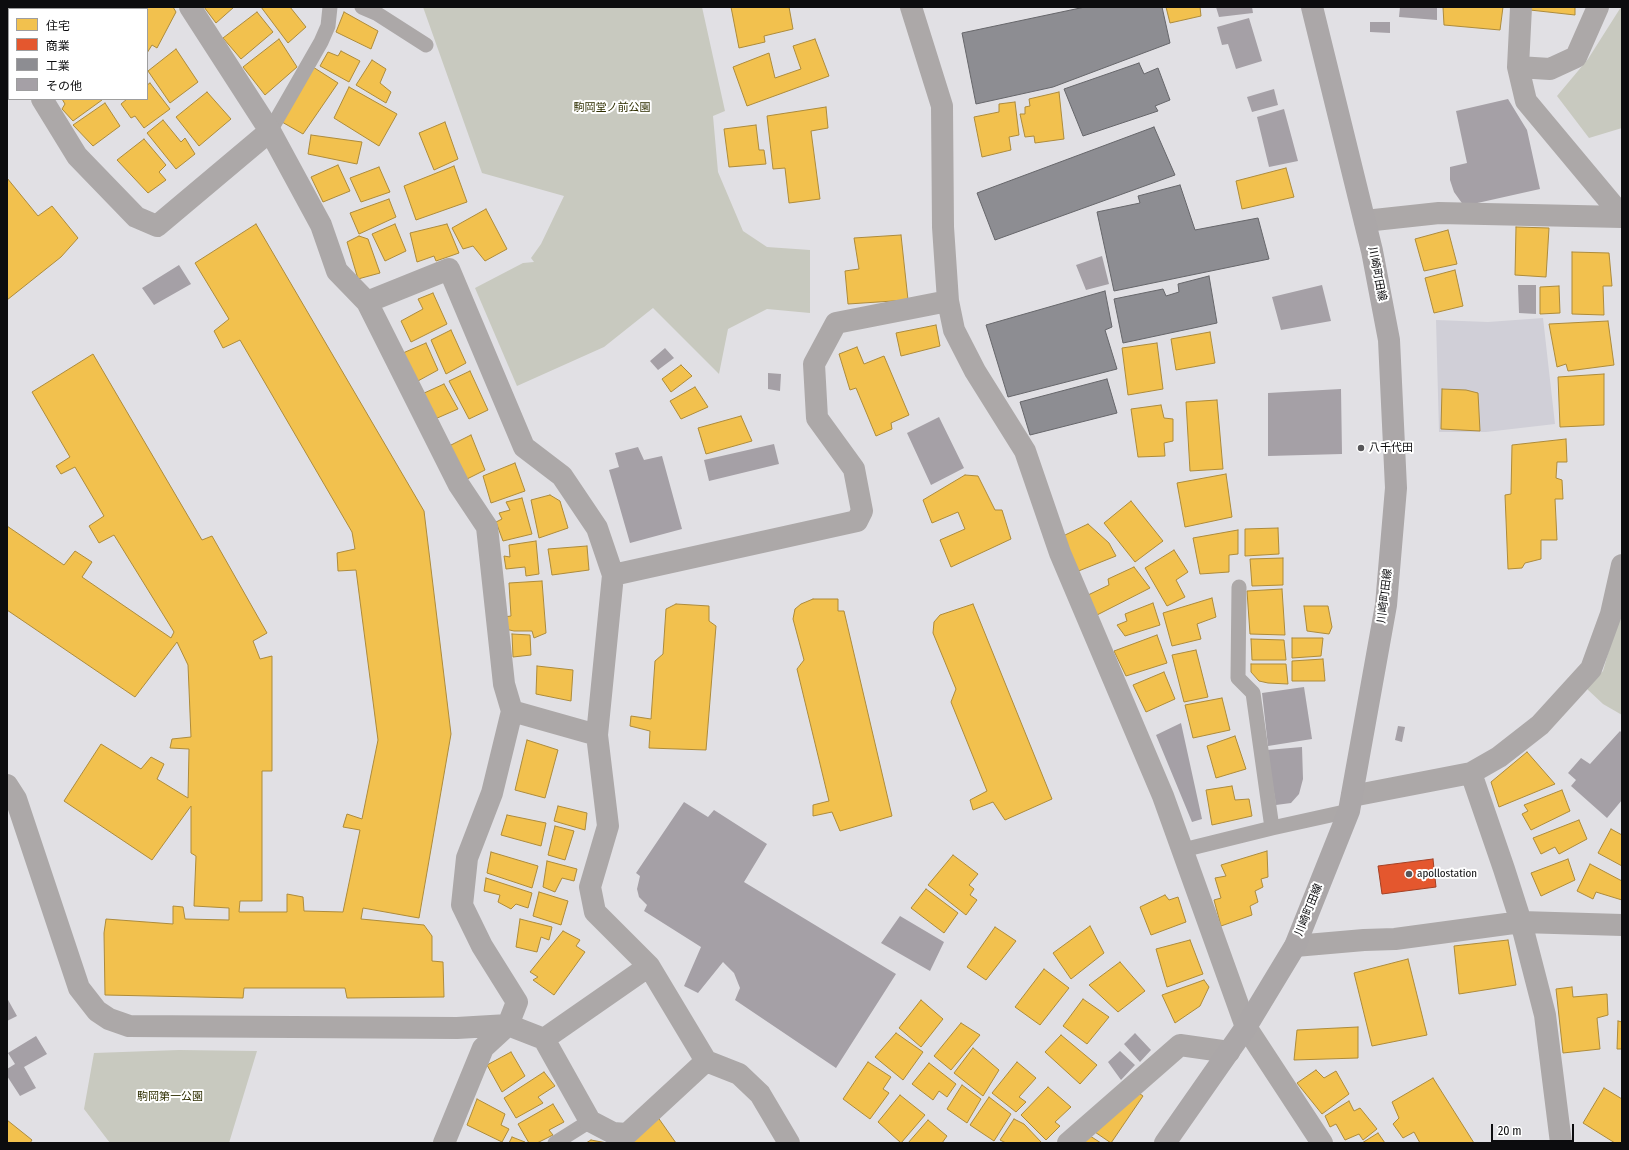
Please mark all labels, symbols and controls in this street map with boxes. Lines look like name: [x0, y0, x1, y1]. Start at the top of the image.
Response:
legend: [8, 8, 148, 100]
text: 住宅: [46, 19, 70, 33]
text: 商業: [46, 39, 70, 53]
text: 工業: [46, 59, 70, 73]
text: その他: [46, 79, 82, 93]
park label: 駒岡堂ノ前公園: [574, 101, 650, 115]
street label: 川崎町田線: [1365, 246, 1389, 302]
place label: 八千代田: [1369, 441, 1413, 455]
marker: 八千代田: [1356, 443, 1366, 453]
street label: 川崎町田線: [1375, 568, 1395, 624]
place label: apollostation: [1417, 867, 1477, 881]
marker: apollostation: [1404, 869, 1414, 879]
street label: 川崎町田線: [1293, 882, 1325, 938]
park label: 駒岡第一公園: [137, 1090, 203, 1104]
scale bar: [1493, 1116, 1576, 1142]
text: 20 m: [1498, 1124, 1522, 1138]

